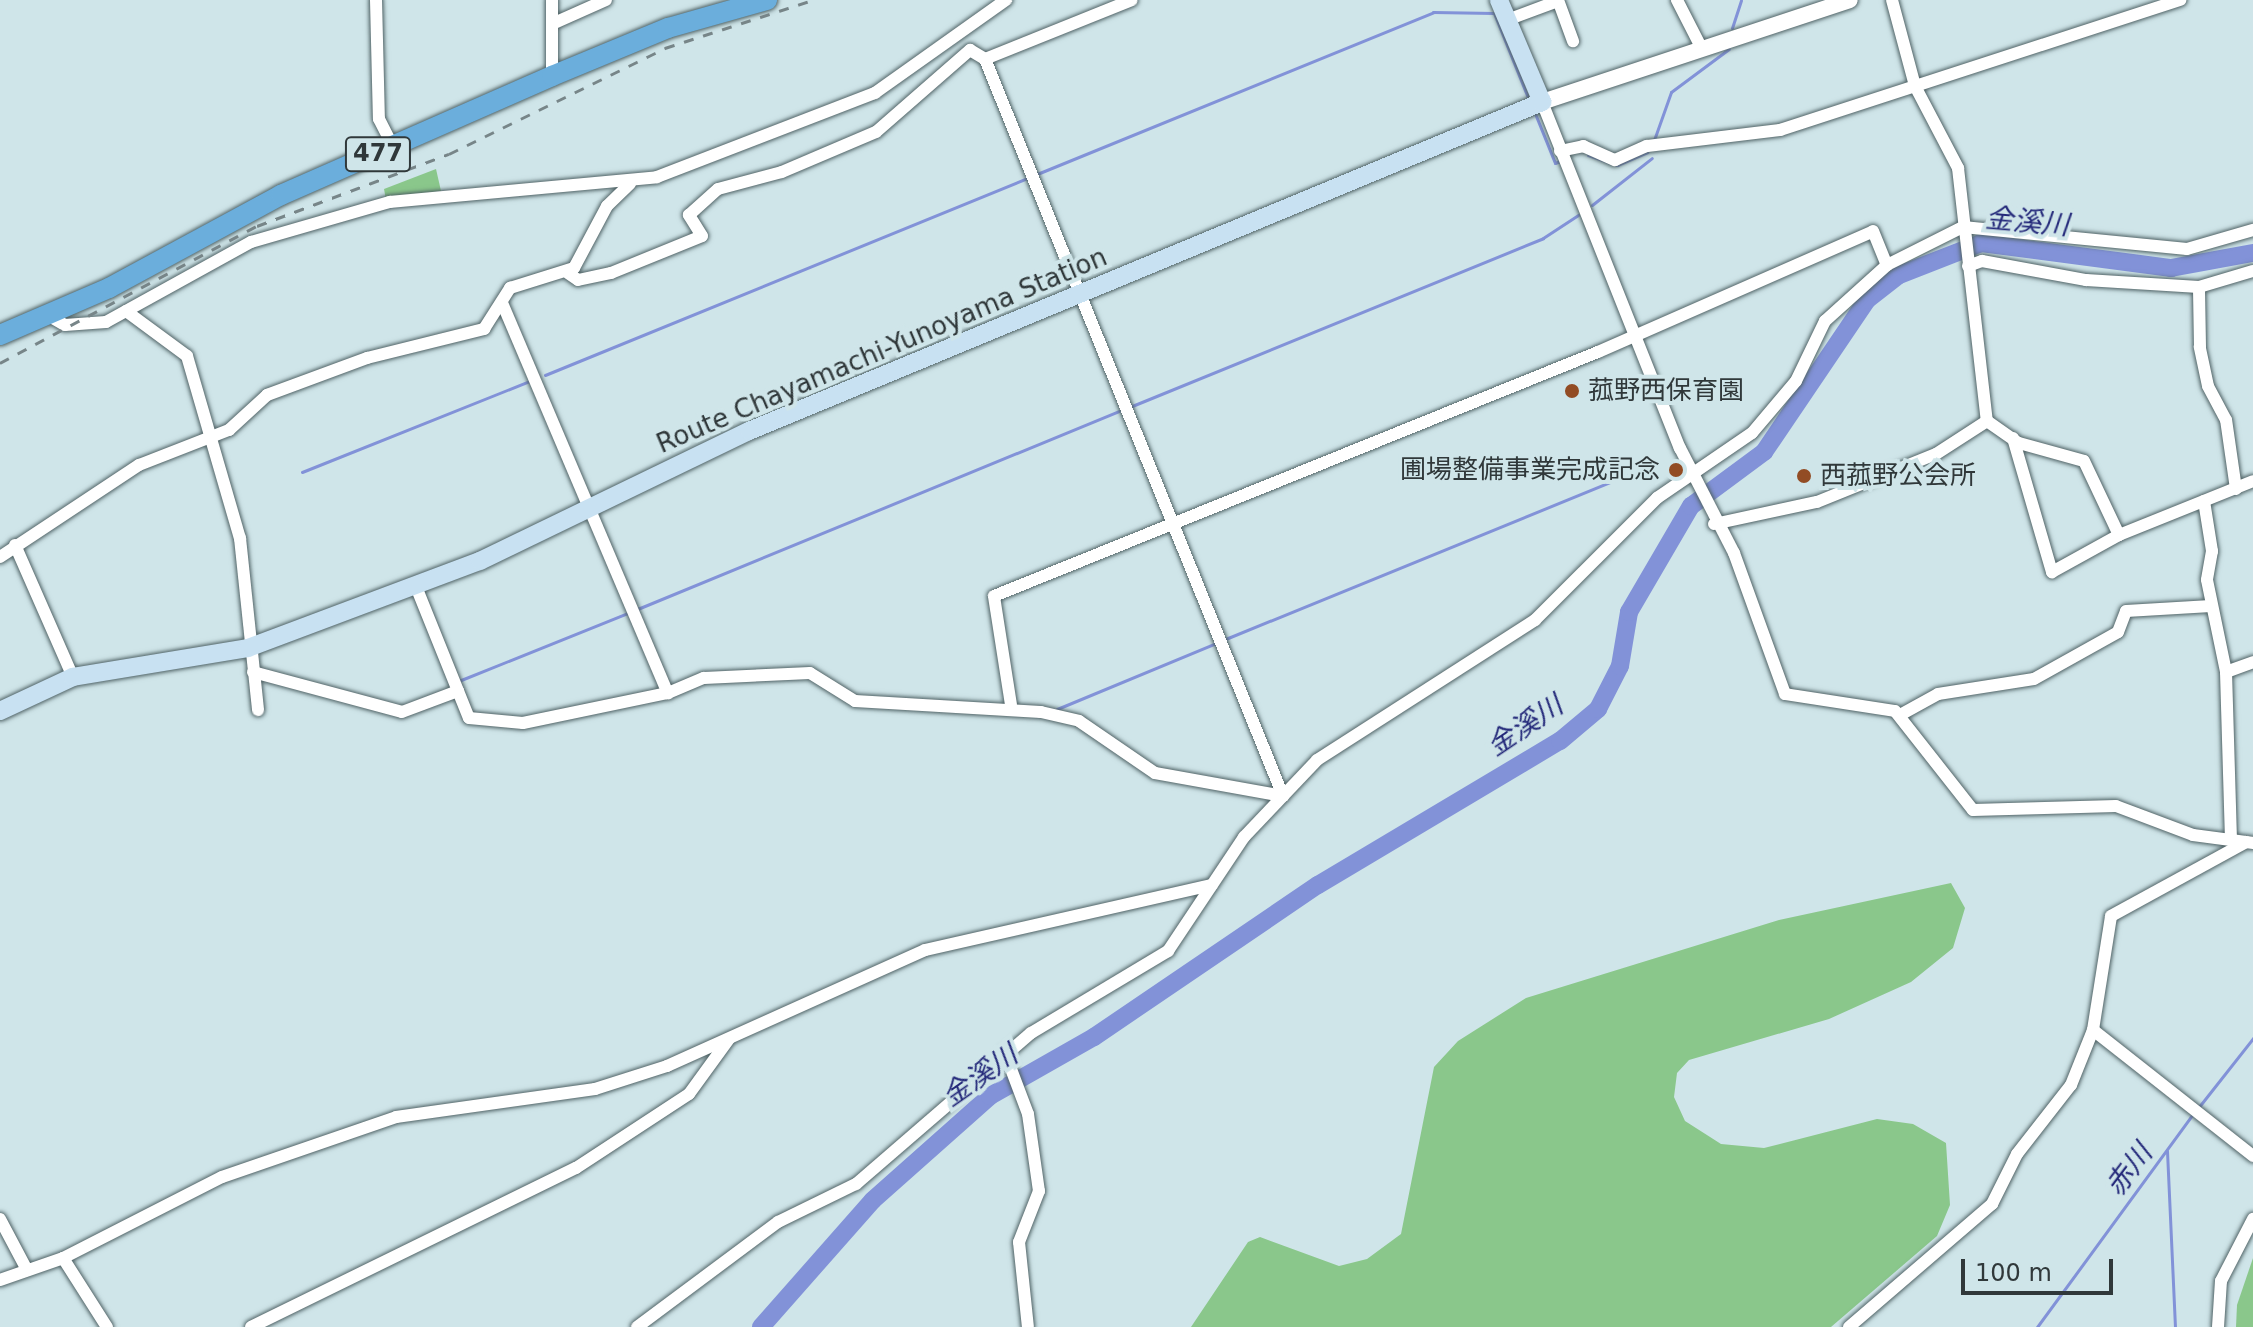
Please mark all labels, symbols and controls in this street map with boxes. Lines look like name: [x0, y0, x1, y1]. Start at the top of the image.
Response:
road number: 477: [344, 134, 412, 174]
water label: 金溪川: [1984, 202, 2070, 242]
street label: Route Chayamachi-Yunoyama Station: [652, 242, 1112, 460]
place label: 菰野西保育園: [1588, 375, 1744, 407]
marker: 菰野西保育園: [1563, 382, 1581, 400]
place label: 圃場整備事業完成記念: [1400, 454, 1660, 486]
place label: 西菰野公会所: [1820, 460, 1976, 492]
marker: 圃場整備事業完成記念: [1667, 461, 1685, 479]
marker: 西菰野公会所: [1795, 467, 1813, 485]
water label: 金溪川: [1481, 689, 1569, 763]
water label: 金溪川: [936, 1038, 1024, 1114]
water label: 赤川: [2099, 1138, 2159, 1202]
scale bar: [1965, 1243, 2117, 1293]
text: 100 m: [1975, 1259, 2052, 1287]

